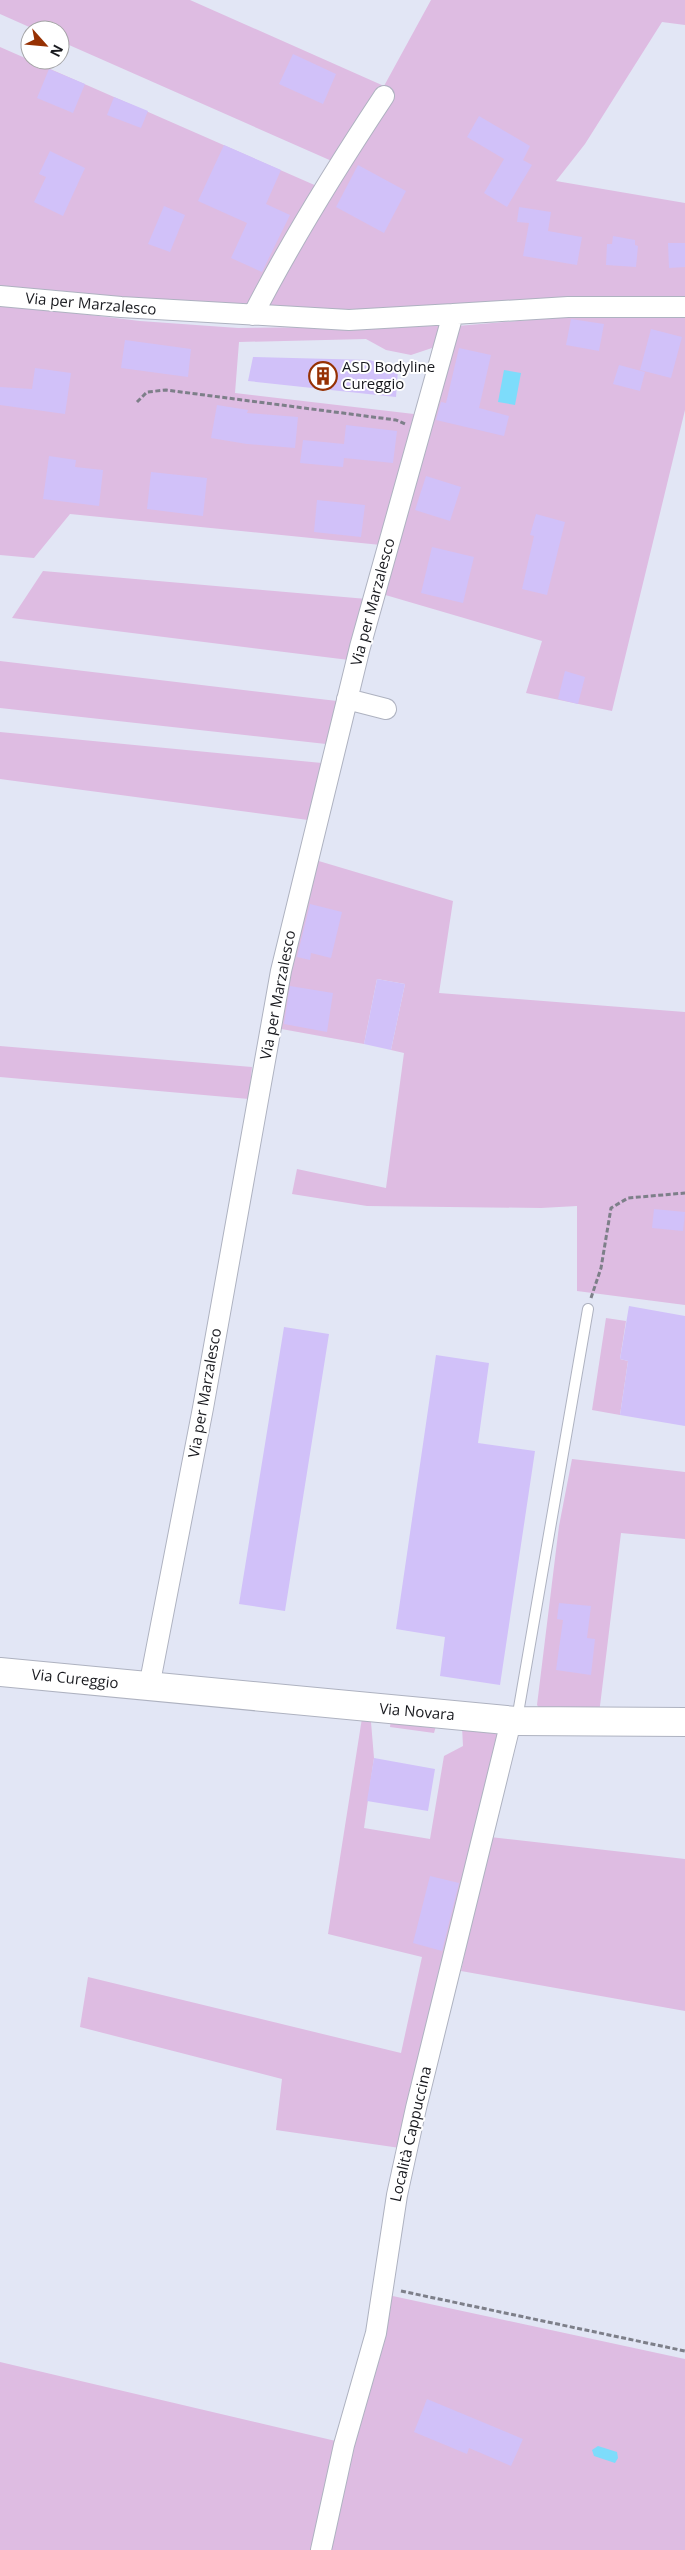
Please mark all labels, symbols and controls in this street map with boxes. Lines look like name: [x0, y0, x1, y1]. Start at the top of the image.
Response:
north arrow: [20, 20, 70, 70]
text: N: [46, 42, 68, 61]
street label: Via per Marzalesco: [25, 287, 157, 319]
place label: ASD Bodyline Cureggio: [342, 356, 435, 393]
building icon: ASD Bodyline Cureggio: [308, 361, 338, 391]
street label: Via per Marzalesco: [345, 536, 399, 668]
street label: Via per Marzalesco: [255, 928, 299, 1061]
street label: Via per Marzalesco: [183, 1326, 225, 1459]
street label: Via Cureggio: [31, 1663, 120, 1693]
street label: Via Novara: [379, 1698, 456, 1724]
street label: Località Cappuccina: [385, 2064, 435, 2204]

